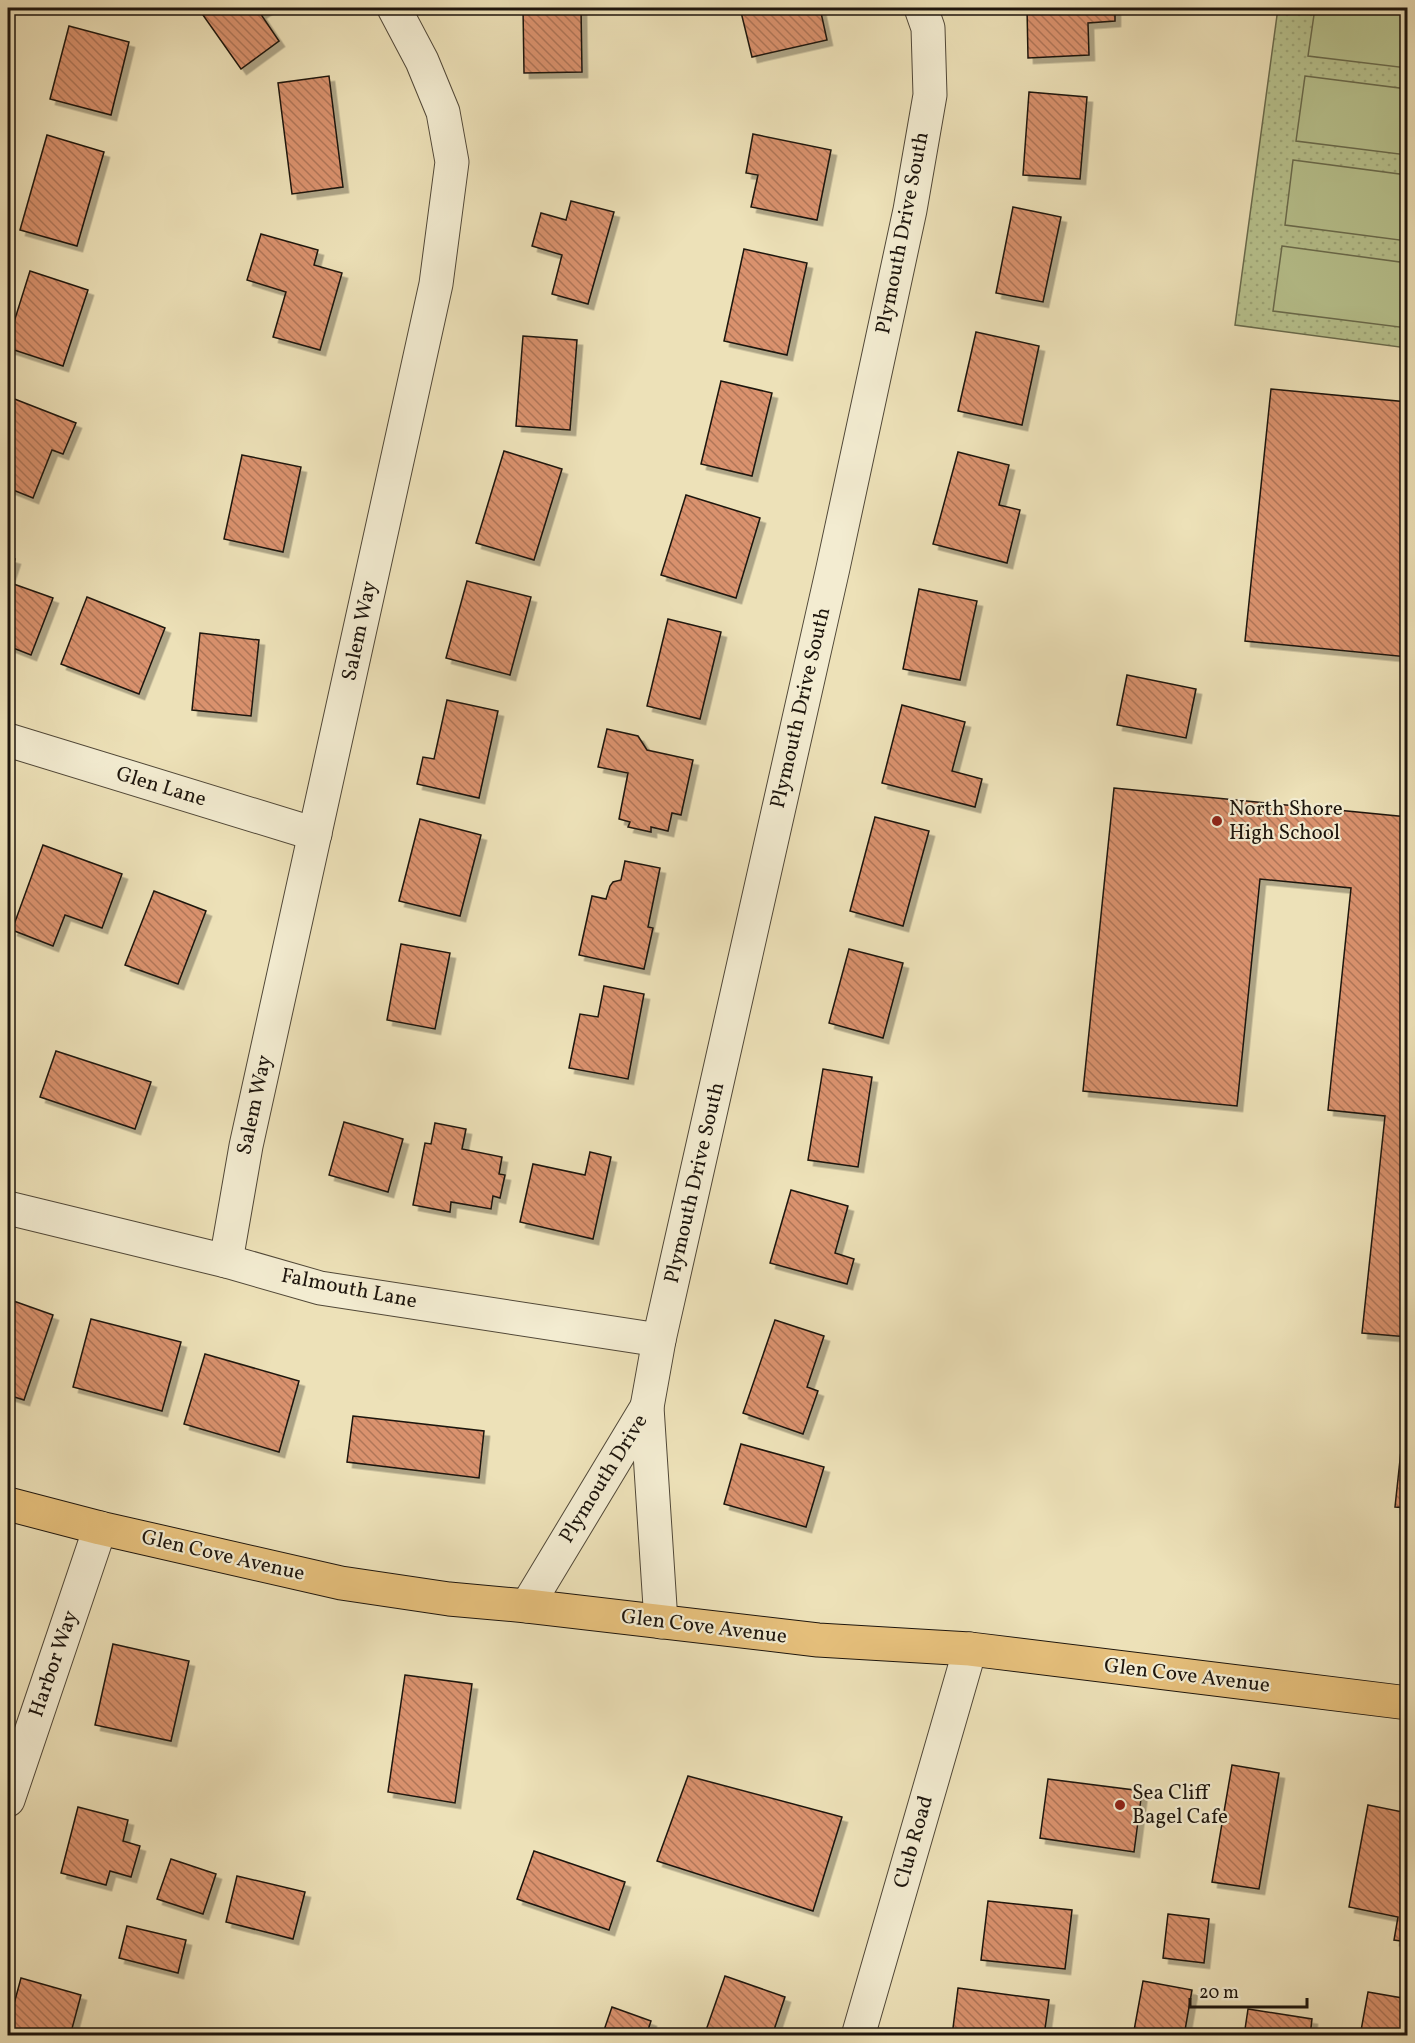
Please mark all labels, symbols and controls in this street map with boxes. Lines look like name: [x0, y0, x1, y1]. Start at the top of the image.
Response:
street label: Plymouth Drive South: [869, 129, 937, 337]
street label: Salem Way: [335, 578, 385, 684]
street label: Plymouth Drive South: [764, 605, 838, 811]
street label: Glen Lane: [112, 760, 210, 814]
place label: North Shore High School: [1229, 795, 1343, 848]
marker: North Shore High School: [1210, 814, 1224, 828]
street label: Salem Way: [230, 1052, 280, 1158]
street label: Plymouth Drive South: [658, 1080, 732, 1286]
street label: Falmouth Lane: [279, 1262, 419, 1316]
street label: Plymouth Drive: [553, 1409, 655, 1549]
street label: Glen Cove Avenue: [139, 1523, 308, 1589]
street label: Glen Cove Avenue: [619, 1602, 789, 1652]
street label: Harbor Way: [22, 1606, 86, 1721]
street label: Glen Cove Avenue: [1102, 1651, 1272, 1701]
place label: Sea Cliff Bagel Cafe: [1132, 1779, 1228, 1832]
street label: Club Road: [887, 1792, 941, 1892]
marker: Sea Cliff Bagel Cafe: [1113, 1798, 1127, 1812]
scale bar: [1190, 1971, 1307, 2009]
text: 20 m: [1199, 1981, 1239, 2006]

